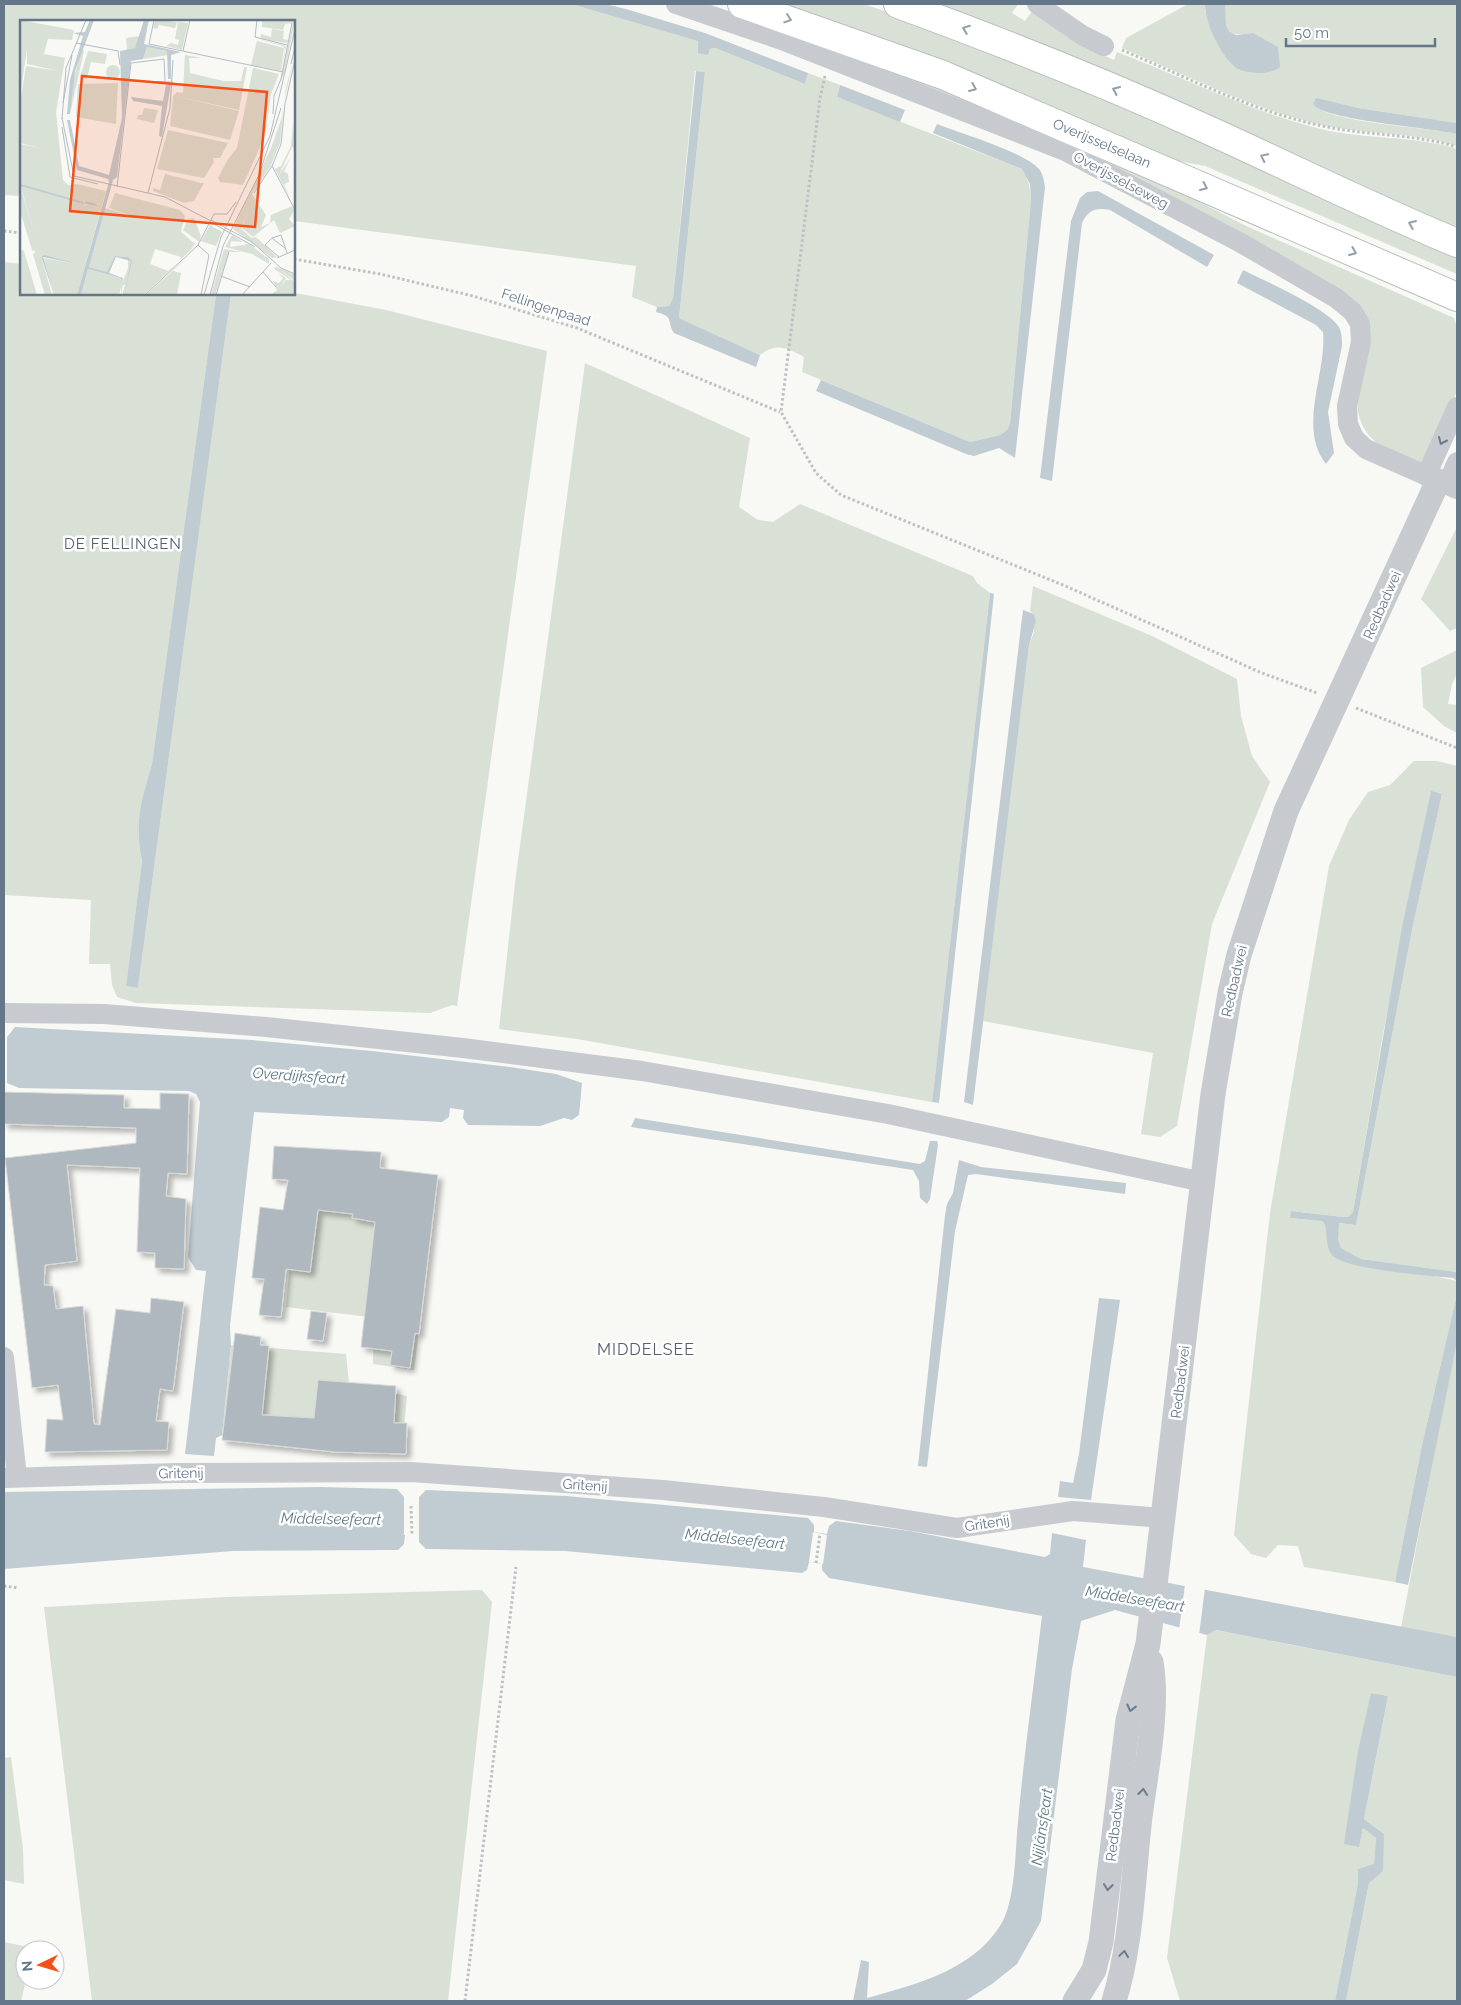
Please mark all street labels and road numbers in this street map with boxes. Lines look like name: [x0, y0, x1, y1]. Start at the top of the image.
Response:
street label: Overijsselselaan: [1051, 115, 1153, 171]
street label: Overijsselseweg: [1071, 148, 1171, 212]
street label: Fellingenpaad: [500, 285, 592, 329]
street label: Redbadwei: [1360, 568, 1404, 642]
street label: Redbadwei: [1218, 944, 1250, 1018]
street label: Redbadwei: [1168, 1345, 1192, 1419]
street label: Gritenij: [158, 1465, 204, 1481]
street label: Gritenij: [562, 1475, 608, 1495]
street label: Gritenij: [963, 1512, 1011, 1534]
street label: Redbadwei: [1103, 1788, 1127, 1862]

